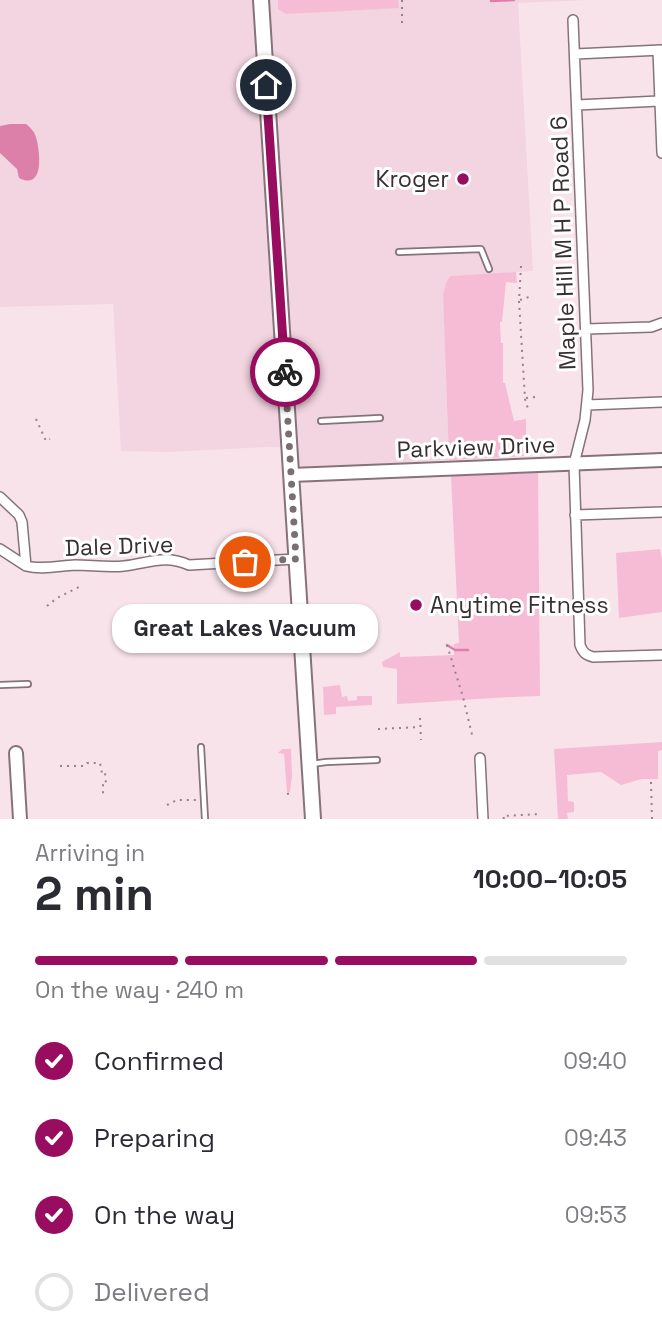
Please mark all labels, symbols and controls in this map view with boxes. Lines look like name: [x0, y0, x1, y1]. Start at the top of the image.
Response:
pin: [236, 55, 296, 115]
icon: home: [247, 66, 285, 104]
street label: Maple Hill M H P Road 6: [544, 116, 582, 370]
place label: Kroger: [375, 164, 449, 194]
marker: Kroger: [455, 171, 471, 187]
courier: [250, 337, 320, 407]
icon: bike: [266, 353, 304, 391]
street label: Parkview Drive: [396, 429, 556, 465]
street label: Dale Drive: [64, 529, 174, 563]
pin: [215, 532, 275, 592]
icon: bag: [226, 543, 264, 581]
place label: Anytime Fitness: [430, 590, 609, 620]
marker: Anytime Fitness: [408, 597, 424, 613]
callout: Great Lakes Vacuum: [112, 604, 378, 653]
text: Great Lakes Vacuum: [134, 613, 356, 643]
text: Arriving in: [35, 838, 145, 868]
text: 10:00–10:05: [473, 862, 627, 896]
text: 2 min: [35, 865, 154, 923]
text: On the way · 240 m: [35, 975, 244, 1005]
icon: check: [35, 1042, 73, 1080]
text: Confirmed: [94, 1044, 224, 1078]
text: 09:40: [563, 1046, 627, 1076]
icon: check: [35, 1119, 73, 1157]
text: Preparing: [94, 1121, 215, 1155]
text: 09:43: [564, 1123, 627, 1153]
icon: check: [35, 1196, 73, 1234]
text: On the way: [94, 1198, 235, 1232]
text: 09:53: [565, 1200, 627, 1230]
text: Delivered: [94, 1275, 210, 1309]

